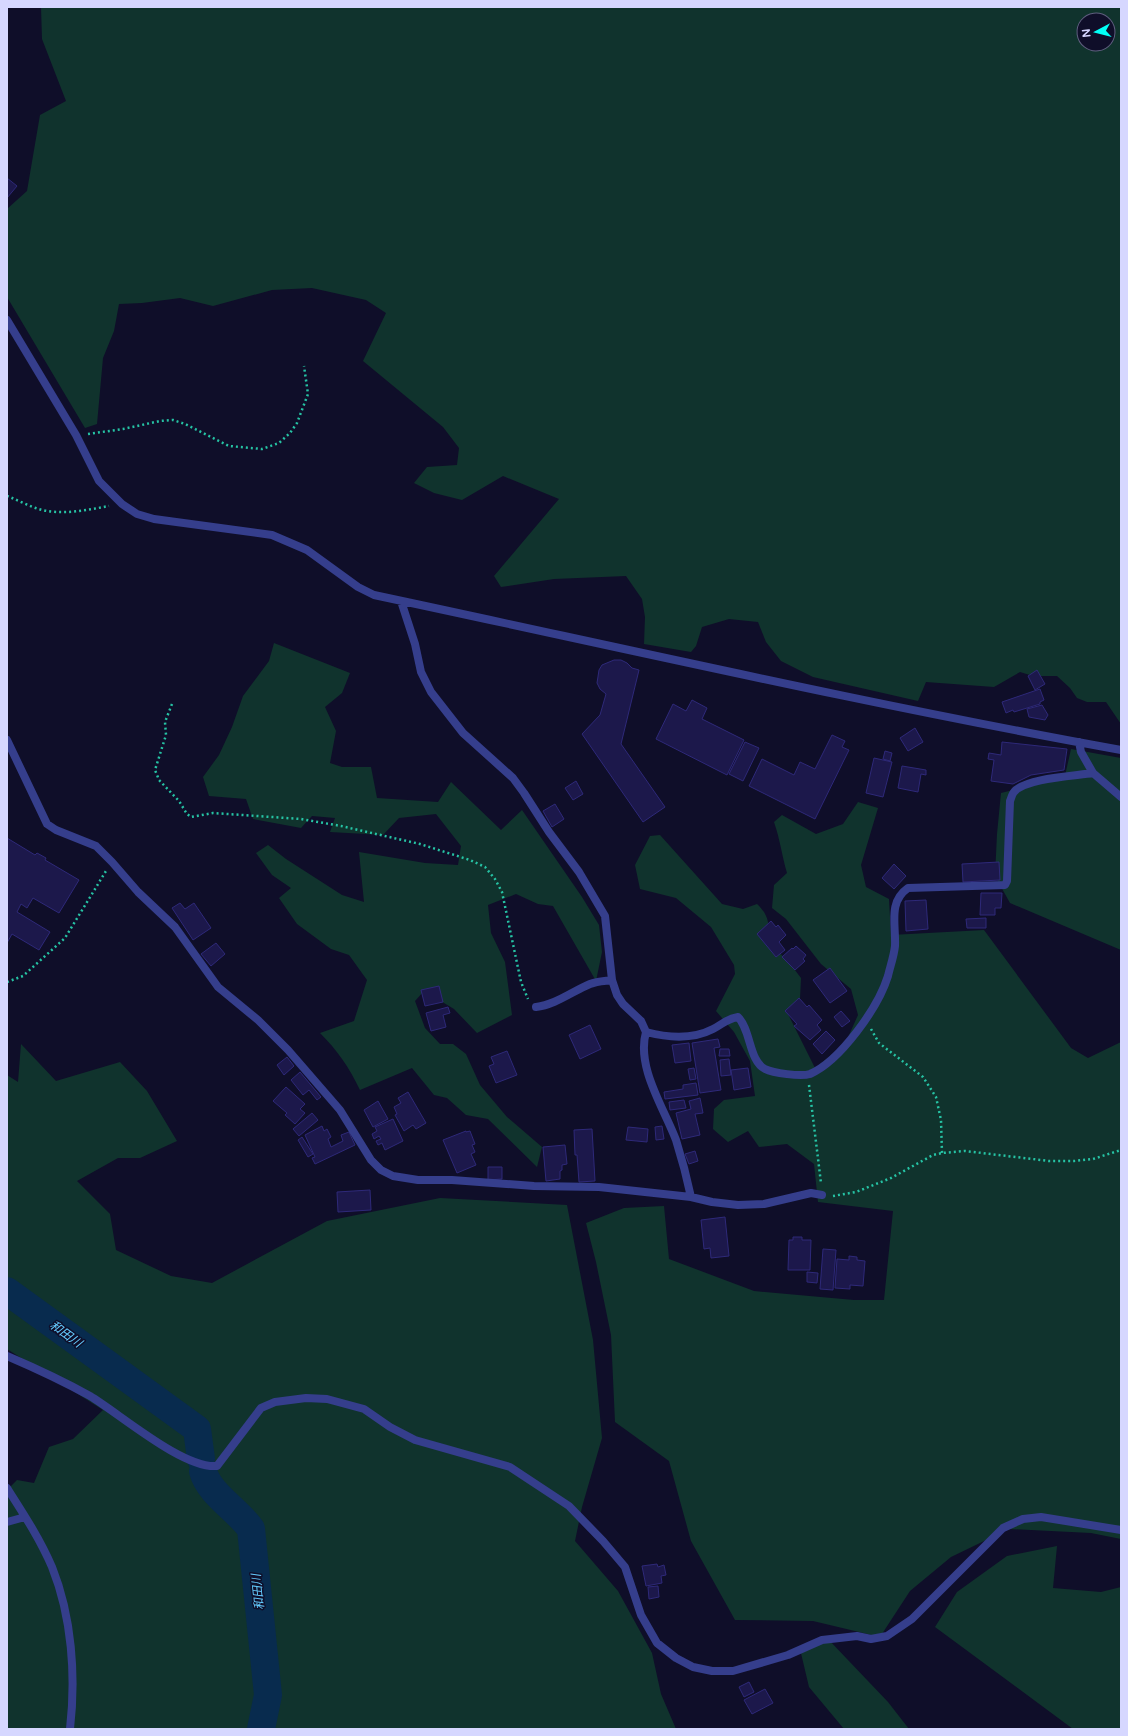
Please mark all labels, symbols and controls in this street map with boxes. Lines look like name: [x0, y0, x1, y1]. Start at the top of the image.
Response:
north arrow: [1076, 12, 1116, 52]
text: N: [1080, 28, 1094, 38]
water label: 和田川: [47, 1318, 86, 1351]
water label: 和田川: [249, 1571, 267, 1611]

